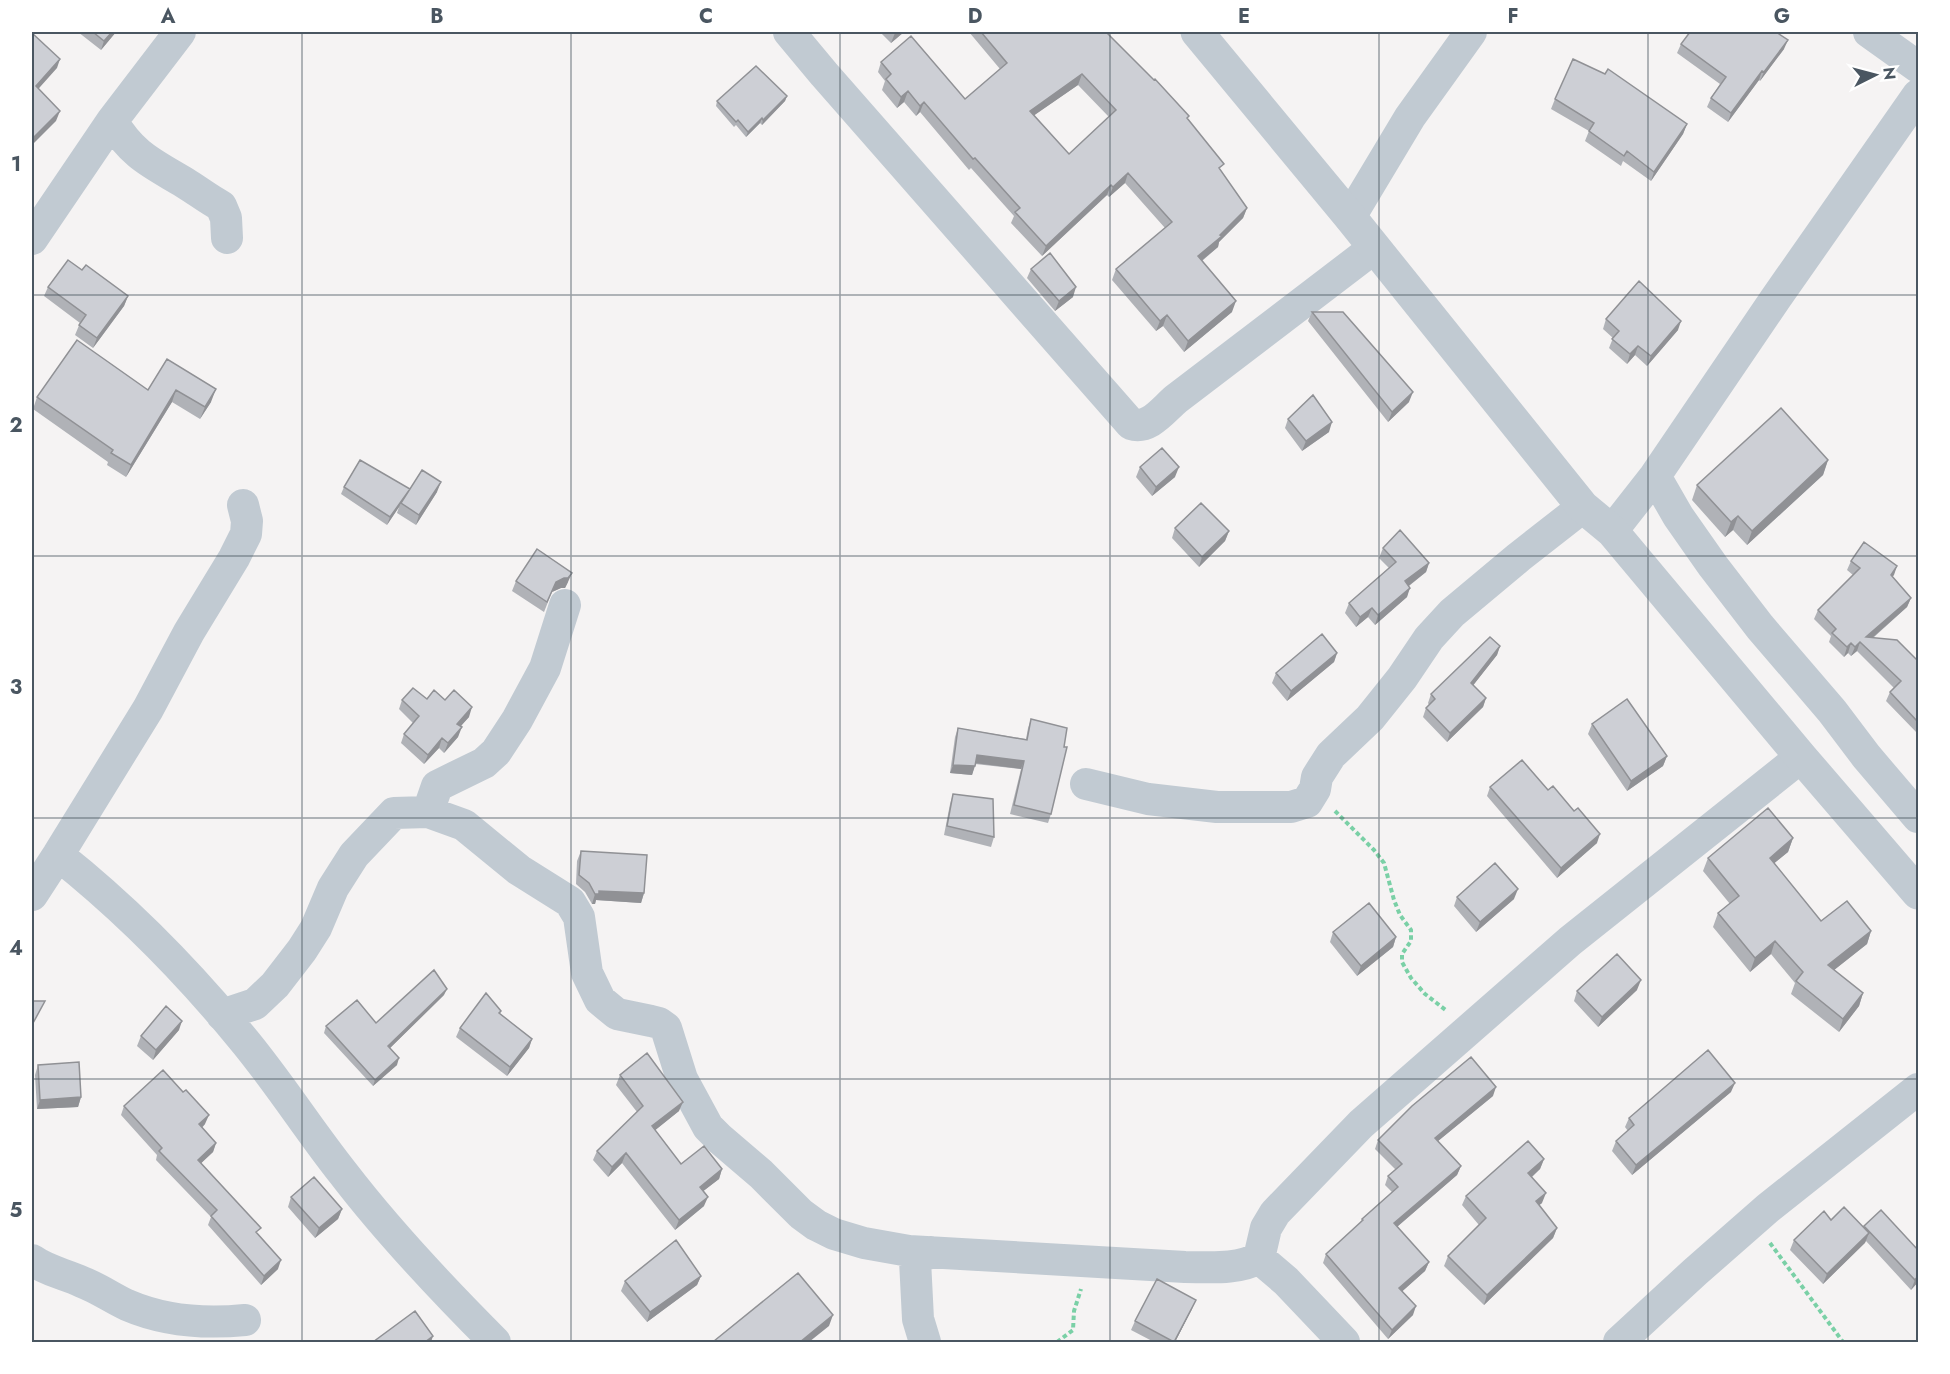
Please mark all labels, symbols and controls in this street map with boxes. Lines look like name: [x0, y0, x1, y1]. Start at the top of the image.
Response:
text: A: [160, 2, 176, 31]
text: B: [430, 2, 444, 31]
text: C: [699, 2, 713, 31]
text: D: [968, 2, 982, 31]
text: E: [1238, 2, 1250, 31]
text: F: [1507, 2, 1519, 31]
text: G: [1774, 2, 1790, 31]
north arrow: [1845, 45, 1905, 105]
text: N: [1877, 66, 1902, 81]
text: 1: [11, 150, 21, 179]
text: 2: [9, 411, 23, 440]
text: 3: [10, 673, 22, 702]
text: 4: [9, 934, 23, 963]
text: 5: [10, 1196, 23, 1225]

